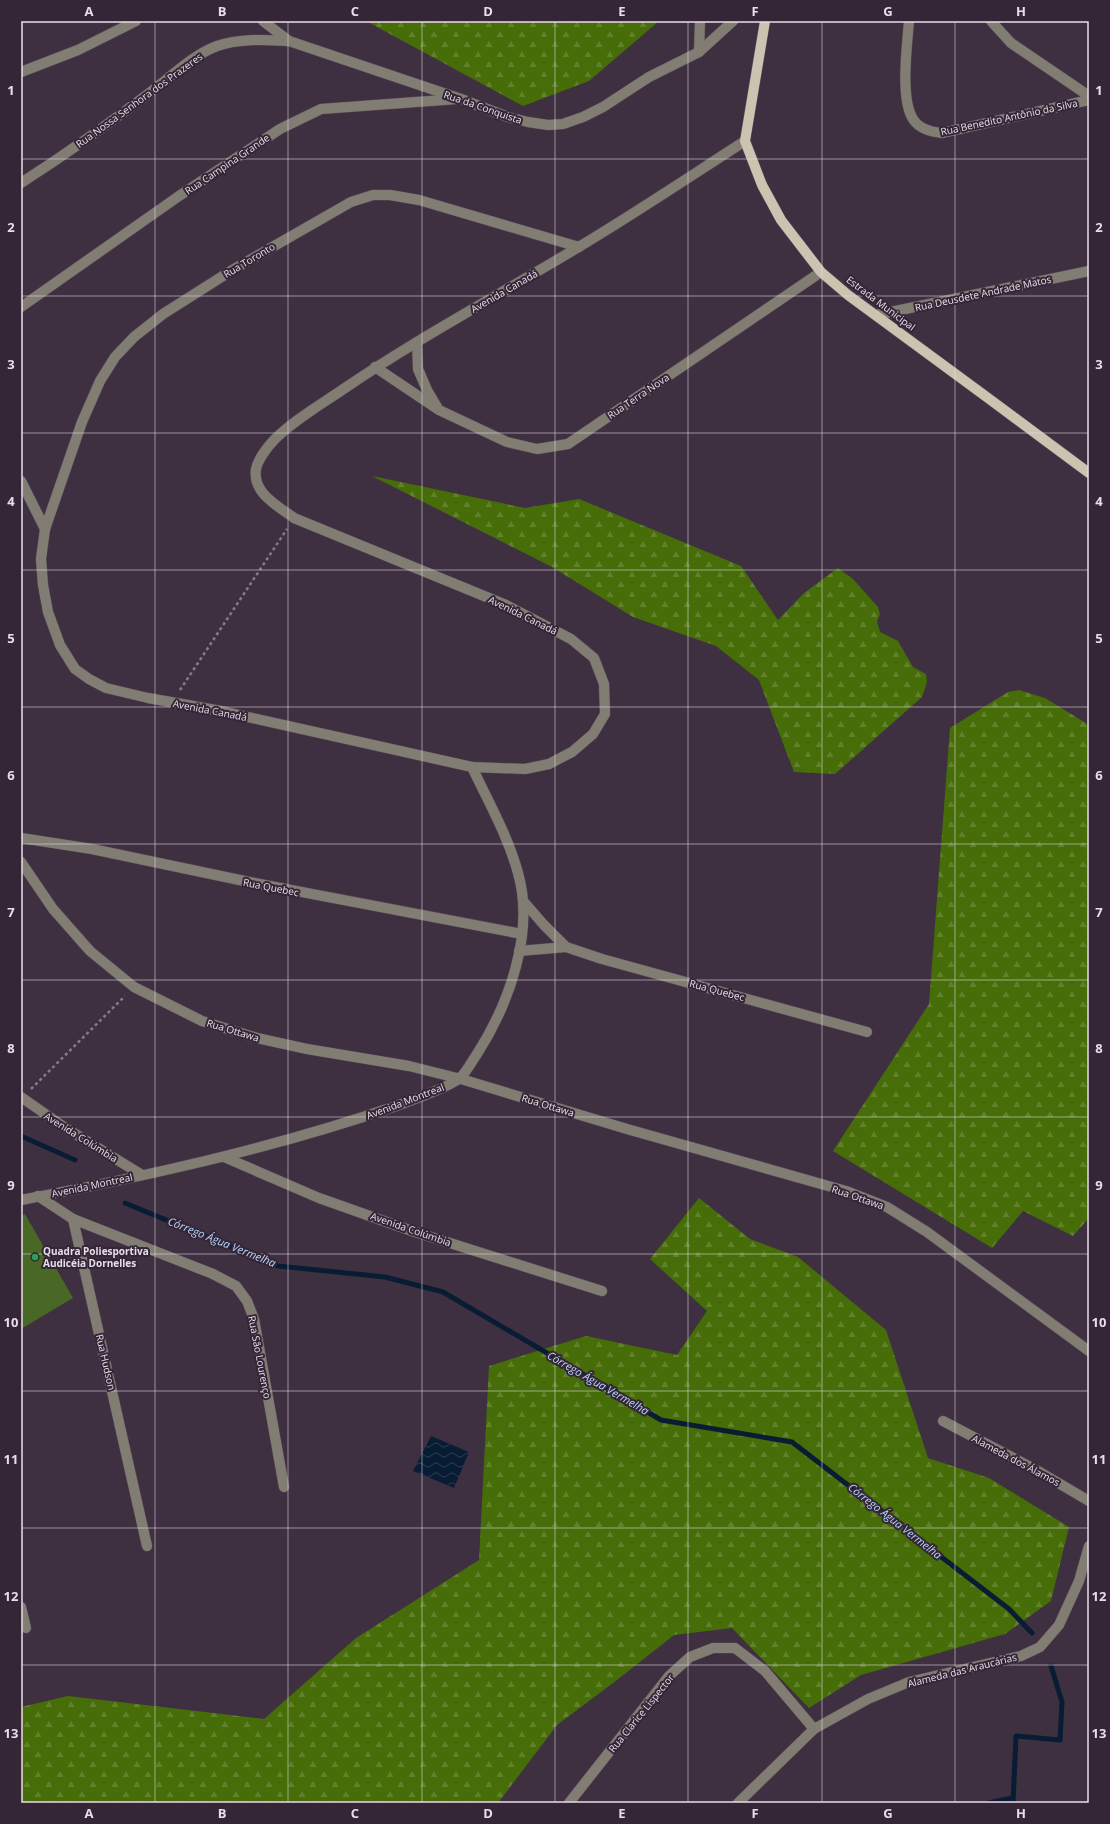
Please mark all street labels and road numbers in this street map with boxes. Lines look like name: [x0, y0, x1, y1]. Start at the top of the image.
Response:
street label: Rua Nossa Senhora dos Prazeres: [73, 49, 205, 151]
street label: Rua da Conquista: [442, 87, 524, 127]
street label: Rua Benedito Antônio da Silva: [939, 96, 1079, 138]
street label: Rua Campina Grande: [182, 130, 272, 198]
street label: Rua Toronto: [221, 239, 277, 281]
street label: Avenida Canadá: [468, 266, 540, 316]
street label: Estrada Municipal: [844, 272, 918, 334]
street label: Rua Deusdete Andrade Matos: [913, 272, 1053, 314]
street label: Rua Terra Nova: [604, 370, 672, 422]
street label: Avenida Canadá: [486, 592, 560, 638]
street label: Avenida Canadá: [172, 696, 248, 724]
street label: Rua Quebec: [242, 875, 300, 899]
street label: Rua Quebec: [688, 976, 746, 1004]
street label: Rua Ottawa: [205, 1015, 261, 1045]
street label: Avenida Montreal: [364, 1080, 446, 1122]
street label: Rua Ottawa: [520, 1090, 576, 1120]
street label: Avenida Colúmbia: [42, 1109, 120, 1165]
street label: Avenida Montreal: [50, 1170, 134, 1200]
street label: Rua Ottawa: [830, 1182, 886, 1212]
street label: Avenida Colúmbia: [369, 1209, 453, 1249]
street label: Rua São Lourenço: [245, 1314, 275, 1400]
street label: Rua Hudson: [93, 1333, 119, 1391]
street label: Alameda dos Álamos: [970, 1431, 1063, 1489]
street label: Alameda das Araucárias: [906, 1650, 1018, 1690]
street label: Rua Clarice Lispector: [605, 1671, 677, 1755]

